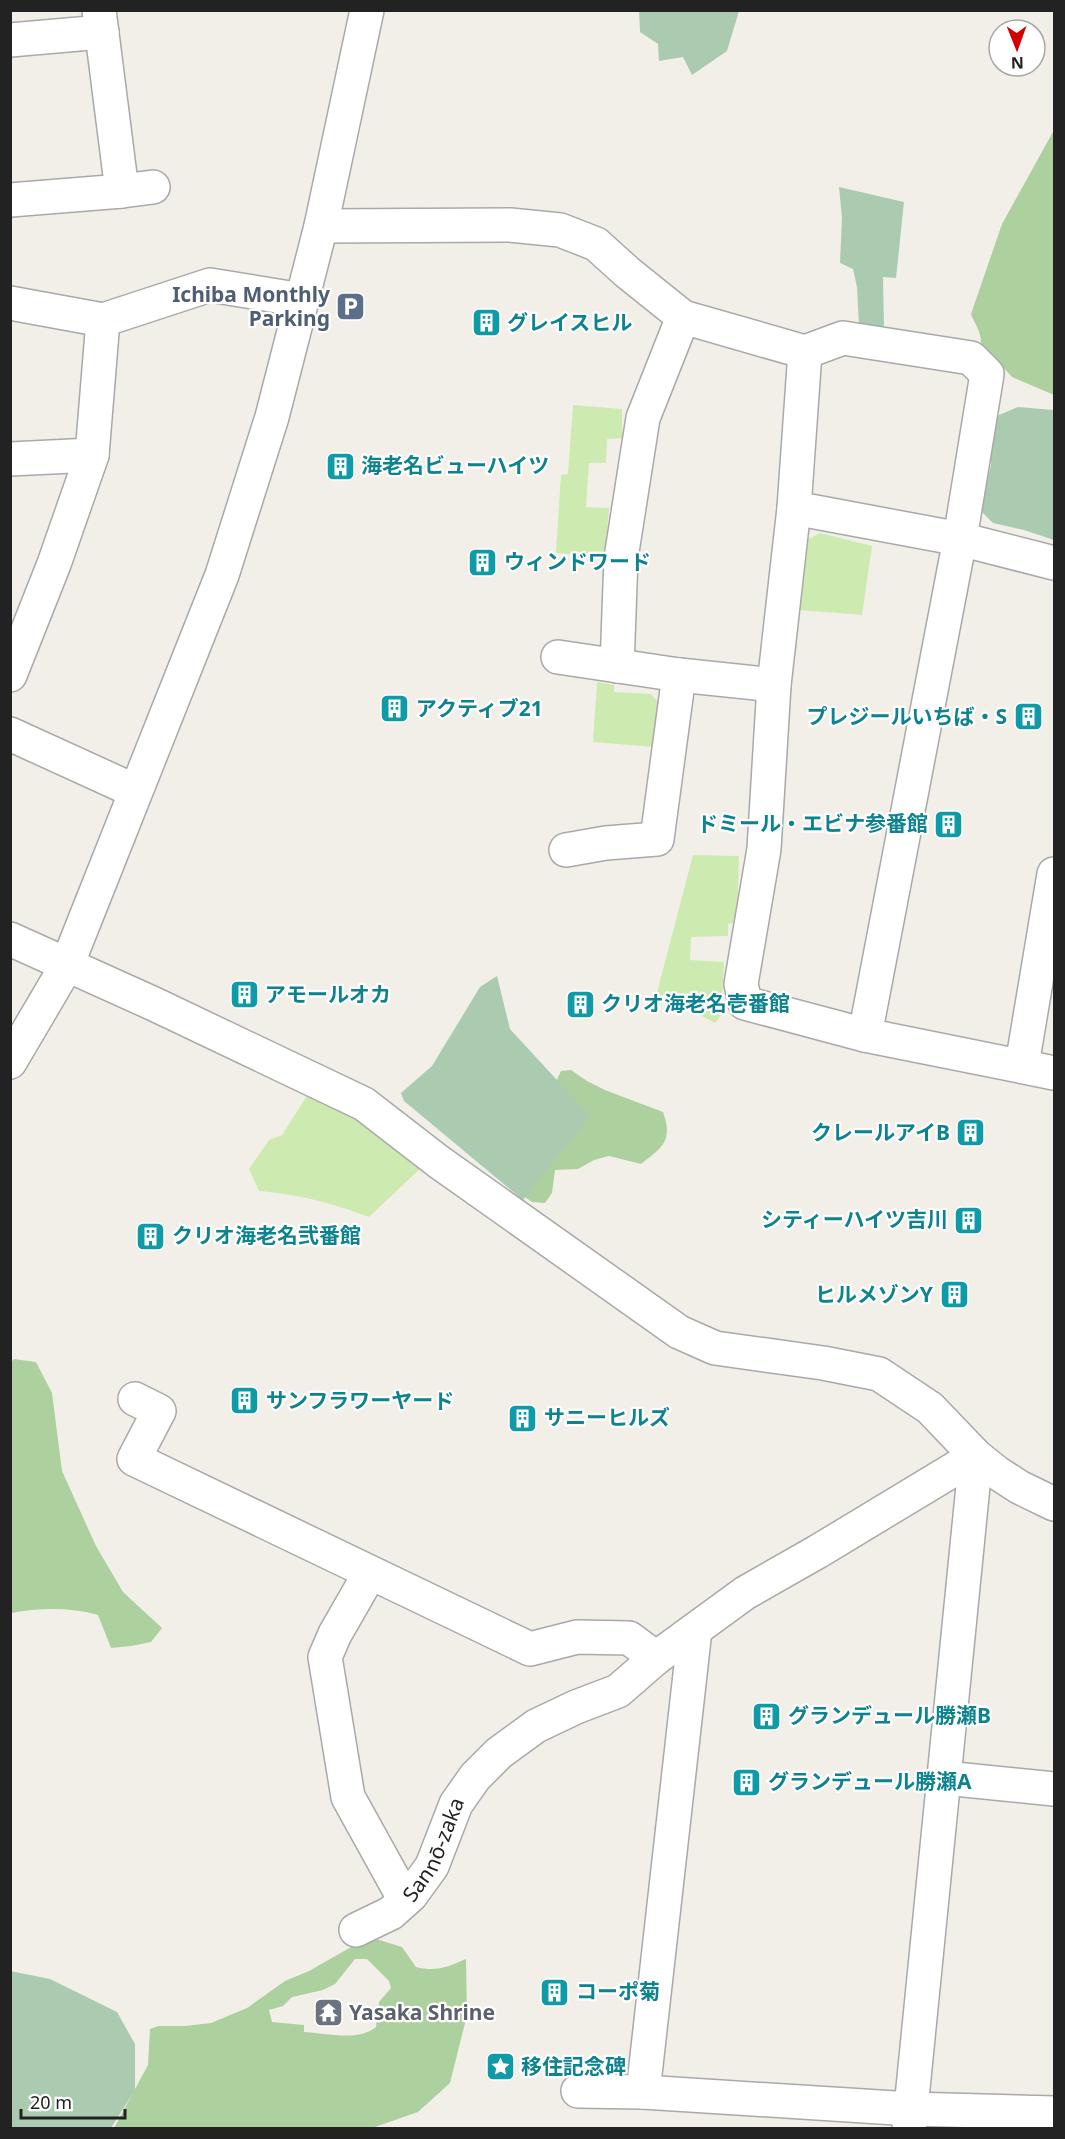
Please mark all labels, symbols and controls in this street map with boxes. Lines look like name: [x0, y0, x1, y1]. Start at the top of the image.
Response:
north arrow: [987, 18, 1047, 78]
text: N: [1011, 52, 1024, 74]
place label: Ichiba Monthly Parking: [172, 280, 330, 332]
parking icon: Ichiba Monthly Parking: [335, 291, 367, 323]
building icon: グレイスヒル: [470, 307, 502, 339]
place label: グレイスヒル: [507, 308, 632, 336]
building icon: 海老名ビューハイツ: [324, 450, 356, 482]
place label: 海老名ビューハイツ: [361, 451, 549, 479]
building icon: ウィンドワード: [467, 546, 499, 578]
place label: ウィンドワード: [504, 547, 651, 575]
building icon: アクティブ21: [379, 693, 411, 725]
place label: アクティブ21: [416, 694, 543, 722]
building icon: プレジールいちば・S: [1012, 701, 1044, 733]
place label: プレジールいちば・S: [806, 702, 1007, 730]
building icon: ドミール・エビナ参番館: [933, 808, 965, 840]
place label: ドミール・エビナ参番館: [697, 809, 928, 837]
building icon: アモールオカ: [228, 979, 260, 1011]
place label: アモールオカ: [265, 980, 391, 1008]
building icon: クリオ海老名壱番館: [564, 988, 596, 1020]
place label: クリオ海老名壱番館: [601, 989, 790, 1017]
building icon: クレールアイB: [955, 1117, 987, 1149]
place label: クレールアイB: [811, 1118, 950, 1146]
building icon: シティーハイツ吉川: [953, 1204, 985, 1236]
place label: シティーハイツ吉川: [761, 1205, 948, 1233]
building icon: クリオ海老名弐番館: [135, 1220, 167, 1252]
place label: クリオ海老名弐番館: [172, 1221, 361, 1249]
building icon: ヒルメゾンY: [938, 1279, 970, 1311]
place label: ヒルメゾンY: [815, 1280, 934, 1308]
building icon: サンフラワーヤード: [229, 1385, 261, 1417]
place label: サンフラワーヤード: [266, 1386, 454, 1414]
building icon: サニーヒルズ: [507, 1402, 539, 1434]
place label: サニーヒルズ: [544, 1403, 670, 1431]
building icon: グランデュール勝瀬B: [751, 1700, 783, 1732]
place label: グランデュール勝瀬B: [788, 1701, 991, 1729]
building icon: グランデュール勝瀬A: [731, 1766, 763, 1798]
place label: グランデュール勝瀬A: [768, 1767, 972, 1795]
street label: Sannō-zaka: [396, 1793, 470, 1907]
building icon: コーポ菊: [539, 1976, 571, 2008]
place label: コーポ菊: [576, 1977, 660, 2005]
temple icon: Yasaka Shrine: [312, 1997, 344, 2029]
place label: Yasaka Shrine: [349, 1998, 495, 2026]
place icon: 移住記念碑: [484, 2051, 516, 2083]
place label: 移住記念碑: [521, 2052, 626, 2080]
scale bar: [21, 2082, 124, 2120]
text: 20 m: [30, 2090, 72, 2114]

